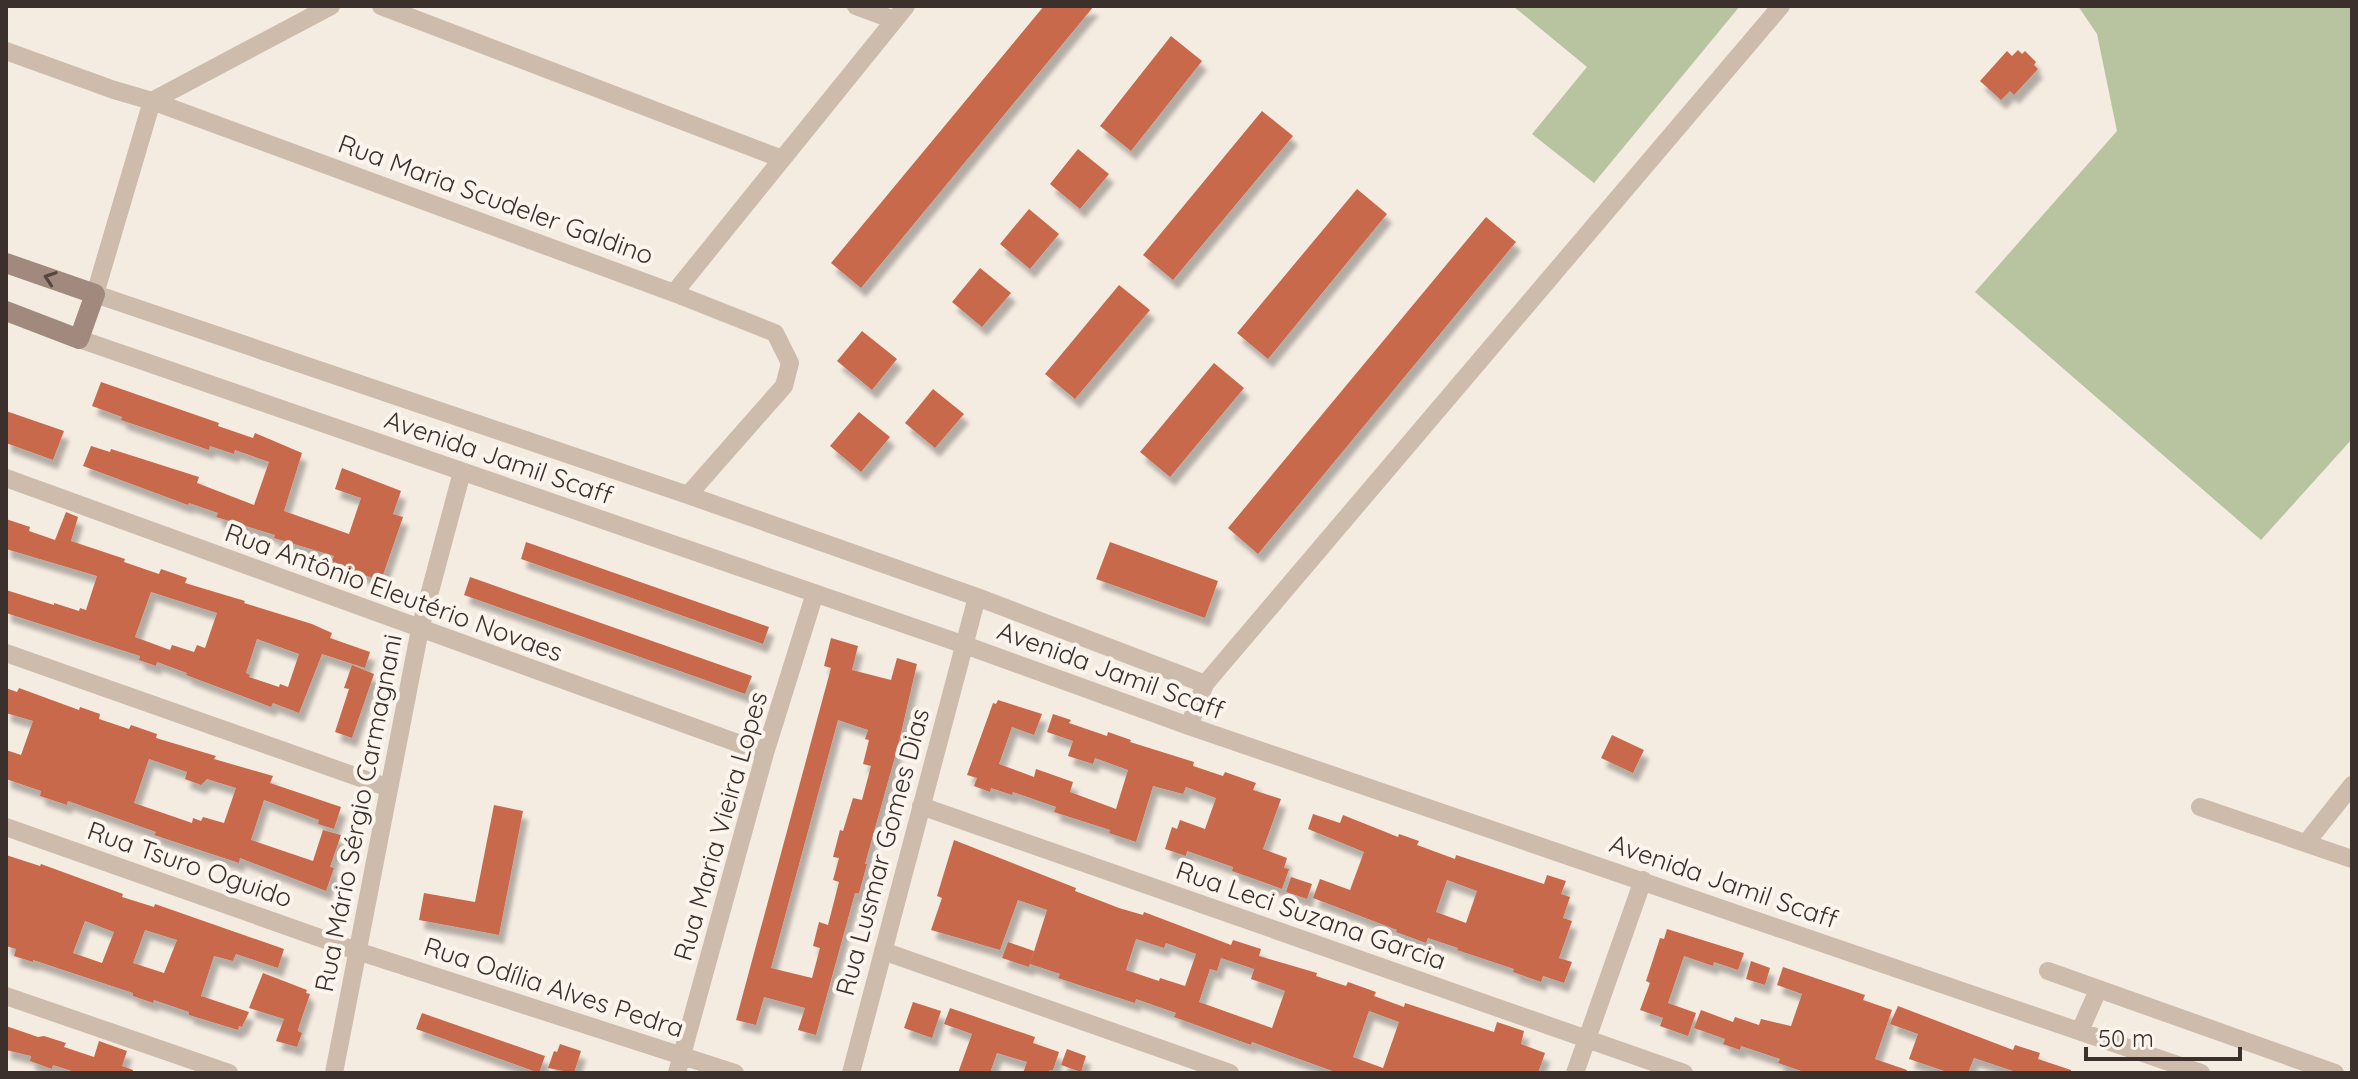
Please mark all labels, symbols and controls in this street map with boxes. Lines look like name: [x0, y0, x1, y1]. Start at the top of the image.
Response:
street label: Rua Maria Scudeler Galdino: [334, 126, 658, 272]
one-way arrow: [44, 272, 58, 288]
street label: Avenida Jamil Scaff: [381, 402, 618, 512]
street label: Rua Antônio Eleutério Novaes: [221, 515, 567, 669]
street label: Avenida Jamil Scaff: [993, 614, 1229, 726]
street label: Rua Mário Sérgio Carmagnani: [307, 631, 409, 995]
street label: Rua Maria Vieira Lopes: [666, 688, 774, 964]
street label: Rua Lusmar Gomes Dias: [828, 705, 936, 999]
street label: Rua Tsuro Oguido: [83, 813, 297, 915]
street label: Avenida Jamil Scaff: [1606, 826, 1843, 936]
street label: Rua Leci Suzana Garcia: [1172, 853, 1450, 977]
street label: Rua Odília Alves Pedra: [420, 929, 688, 1045]
scale bar: [2086, 1011, 2240, 1061]
text: 50 m: [2098, 1023, 2154, 1053]

